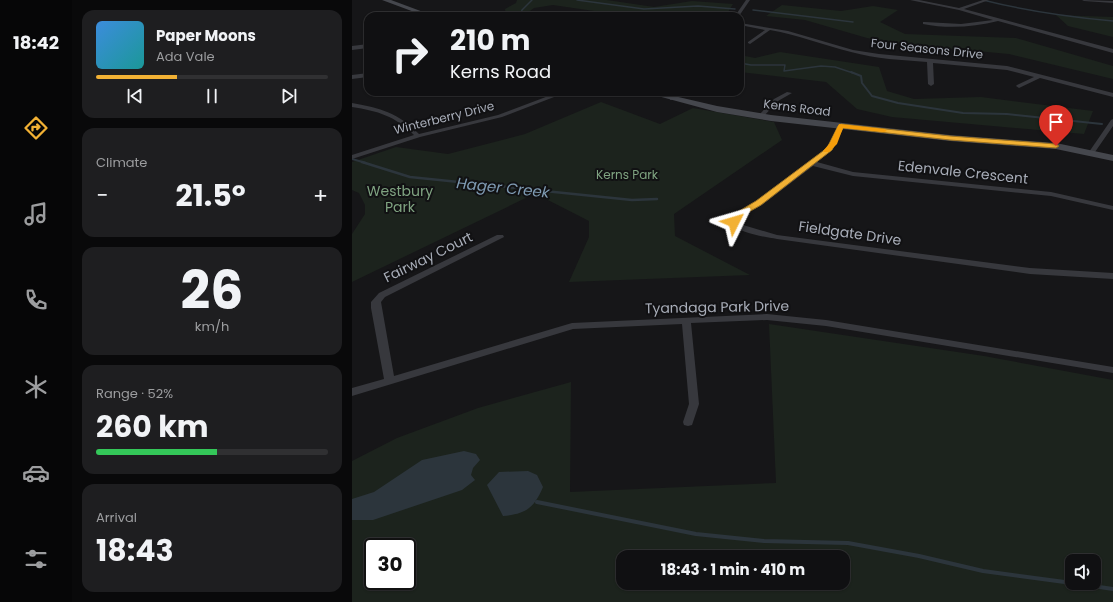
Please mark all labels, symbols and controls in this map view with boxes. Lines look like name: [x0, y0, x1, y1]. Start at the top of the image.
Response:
text: 210 m: [450, 21, 530, 60]
text: Paper Moons: [156, 25, 256, 46]
icon: right: [384, 28, 436, 80]
text: 18:42: [13, 30, 59, 55]
street label: Four Seasons Drive: [870, 34, 984, 63]
text: Ada Vale: [156, 47, 215, 66]
text: Kerns Road: [450, 59, 551, 84]
icon: previous: [124, 85, 146, 107]
icon: pause: [201, 85, 223, 107]
icon: next: [278, 85, 300, 107]
street label: Kerns Road: [763, 95, 832, 120]
street label: Winterberry Drive: [392, 97, 496, 138]
pin: [1039, 105, 1073, 146]
icon: arrive: [1045, 111, 1067, 133]
icon: directions: [22, 114, 50, 142]
text: Climate: [96, 153, 147, 172]
street label: Edenvale Crescent: [897, 155, 1029, 189]
park label: Kerns Park: [596, 166, 659, 183]
water label: Hager Creek: [455, 172, 552, 203]
text: 21.5°: [175, 174, 246, 217]
text: −: [96, 180, 108, 211]
text: +: [313, 180, 328, 211]
park label: Westbury Park: [367, 181, 433, 217]
icon: music: [22, 200, 50, 228]
position arrow: [713, 201, 755, 243]
street label: Fieldgate Drive: [797, 216, 903, 250]
street label: Fairway Court: [380, 227, 476, 287]
text: 26: [181, 254, 243, 327]
icon: phone: [22, 286, 50, 314]
street label: Tyandaga Park Drive: [645, 296, 790, 318]
text: km/h: [195, 317, 229, 336]
icon: climate: [22, 373, 50, 401]
text: Range · 52%: [96, 384, 173, 403]
text: 260 km: [96, 405, 208, 448]
icon: car: [22, 459, 50, 487]
text: Arrival: [96, 508, 137, 527]
text: 18:43: [96, 529, 174, 572]
speed limit sign: 30: [364, 538, 416, 590]
icon: filters: [22, 545, 50, 573]
map controls: [1065, 554, 1101, 590]
button: sound: [1065, 554, 1101, 590]
text: 18:43 · 1 min · 410 m: [661, 559, 805, 580]

